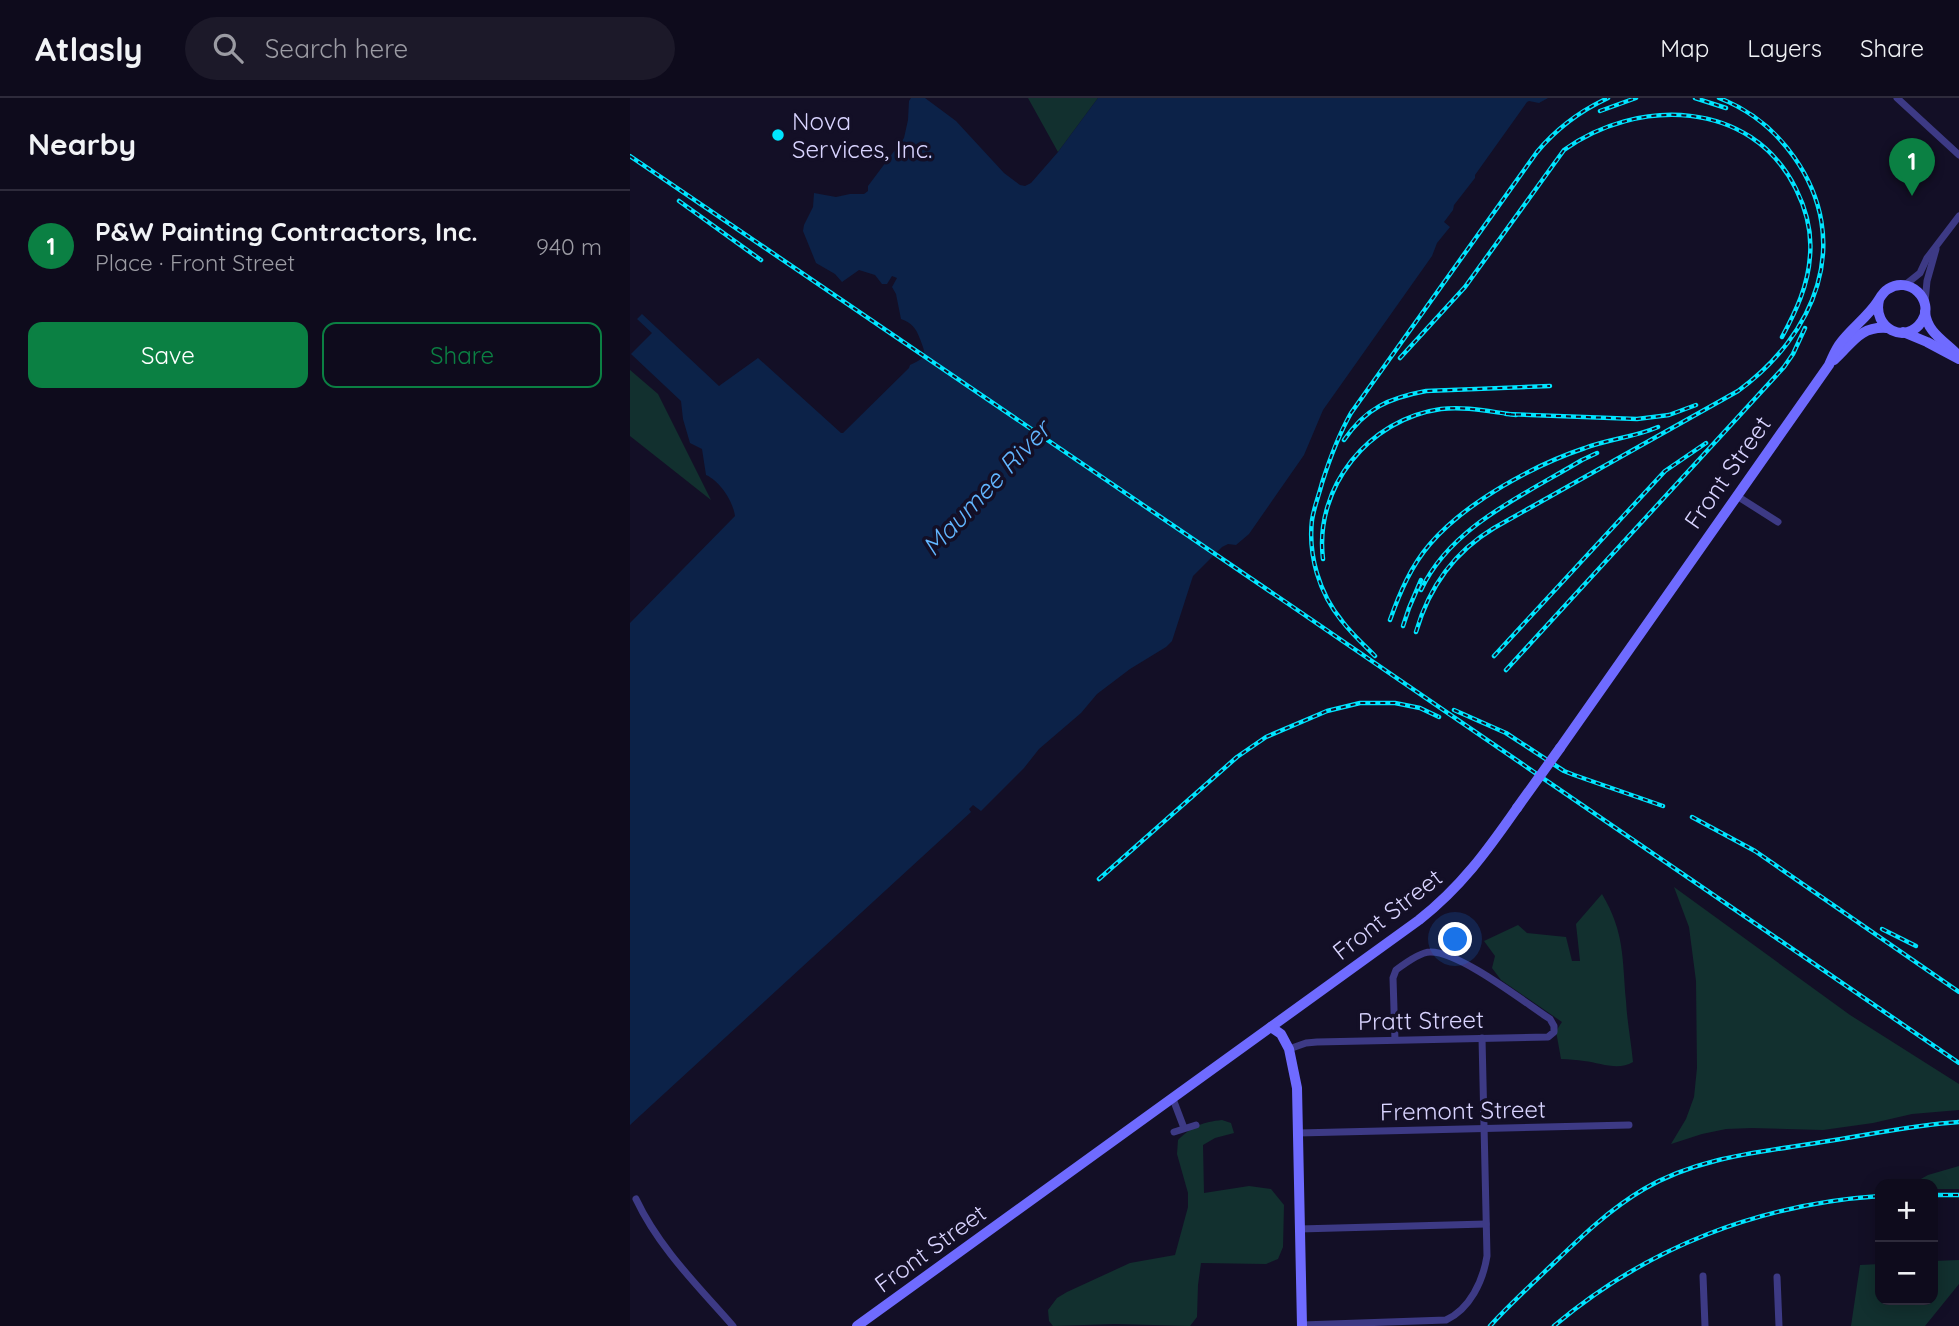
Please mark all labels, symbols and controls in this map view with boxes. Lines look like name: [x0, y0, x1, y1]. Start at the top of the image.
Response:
search box: [185, 17, 675, 80]
text: Atlasly: [35, 28, 143, 69]
icon: search: [209, 29, 247, 67]
text: Search here: [265, 32, 408, 65]
text: Map: [1660, 33, 1709, 63]
text: Layers: [1747, 33, 1822, 63]
text: Share: [1860, 33, 1924, 63]
place label: Nova Services, Inc.: [792, 106, 932, 164]
text: Nearby: [28, 125, 136, 163]
marker: Nova Services, Inc.: [770, 127, 786, 143]
pin: 1: [1889, 138, 1935, 196]
text: P&W Painting Contractors, Inc.: [95, 215, 478, 248]
text: 1: [47, 232, 55, 261]
text: 940 m: [536, 232, 602, 261]
text: Place · Front Street: [95, 248, 295, 277]
button: Save: [28, 322, 308, 388]
button: Share: [322, 322, 602, 388]
street label: Front Street: [1677, 410, 1777, 534]
water label: Maumee River: [915, 411, 1059, 563]
street label: Front Street: [1326, 862, 1448, 966]
your location: [1438, 922, 1472, 956]
street label: Pratt Street: [1358, 1004, 1484, 1036]
street label: Fremont Street: [1380, 1094, 1546, 1126]
map controls: [1875, 1179, 1938, 1305]
button: +: [1875, 1179, 1938, 1242]
street label: Front Street: [868, 1197, 992, 1299]
button: −: [1875, 1242, 1938, 1305]

